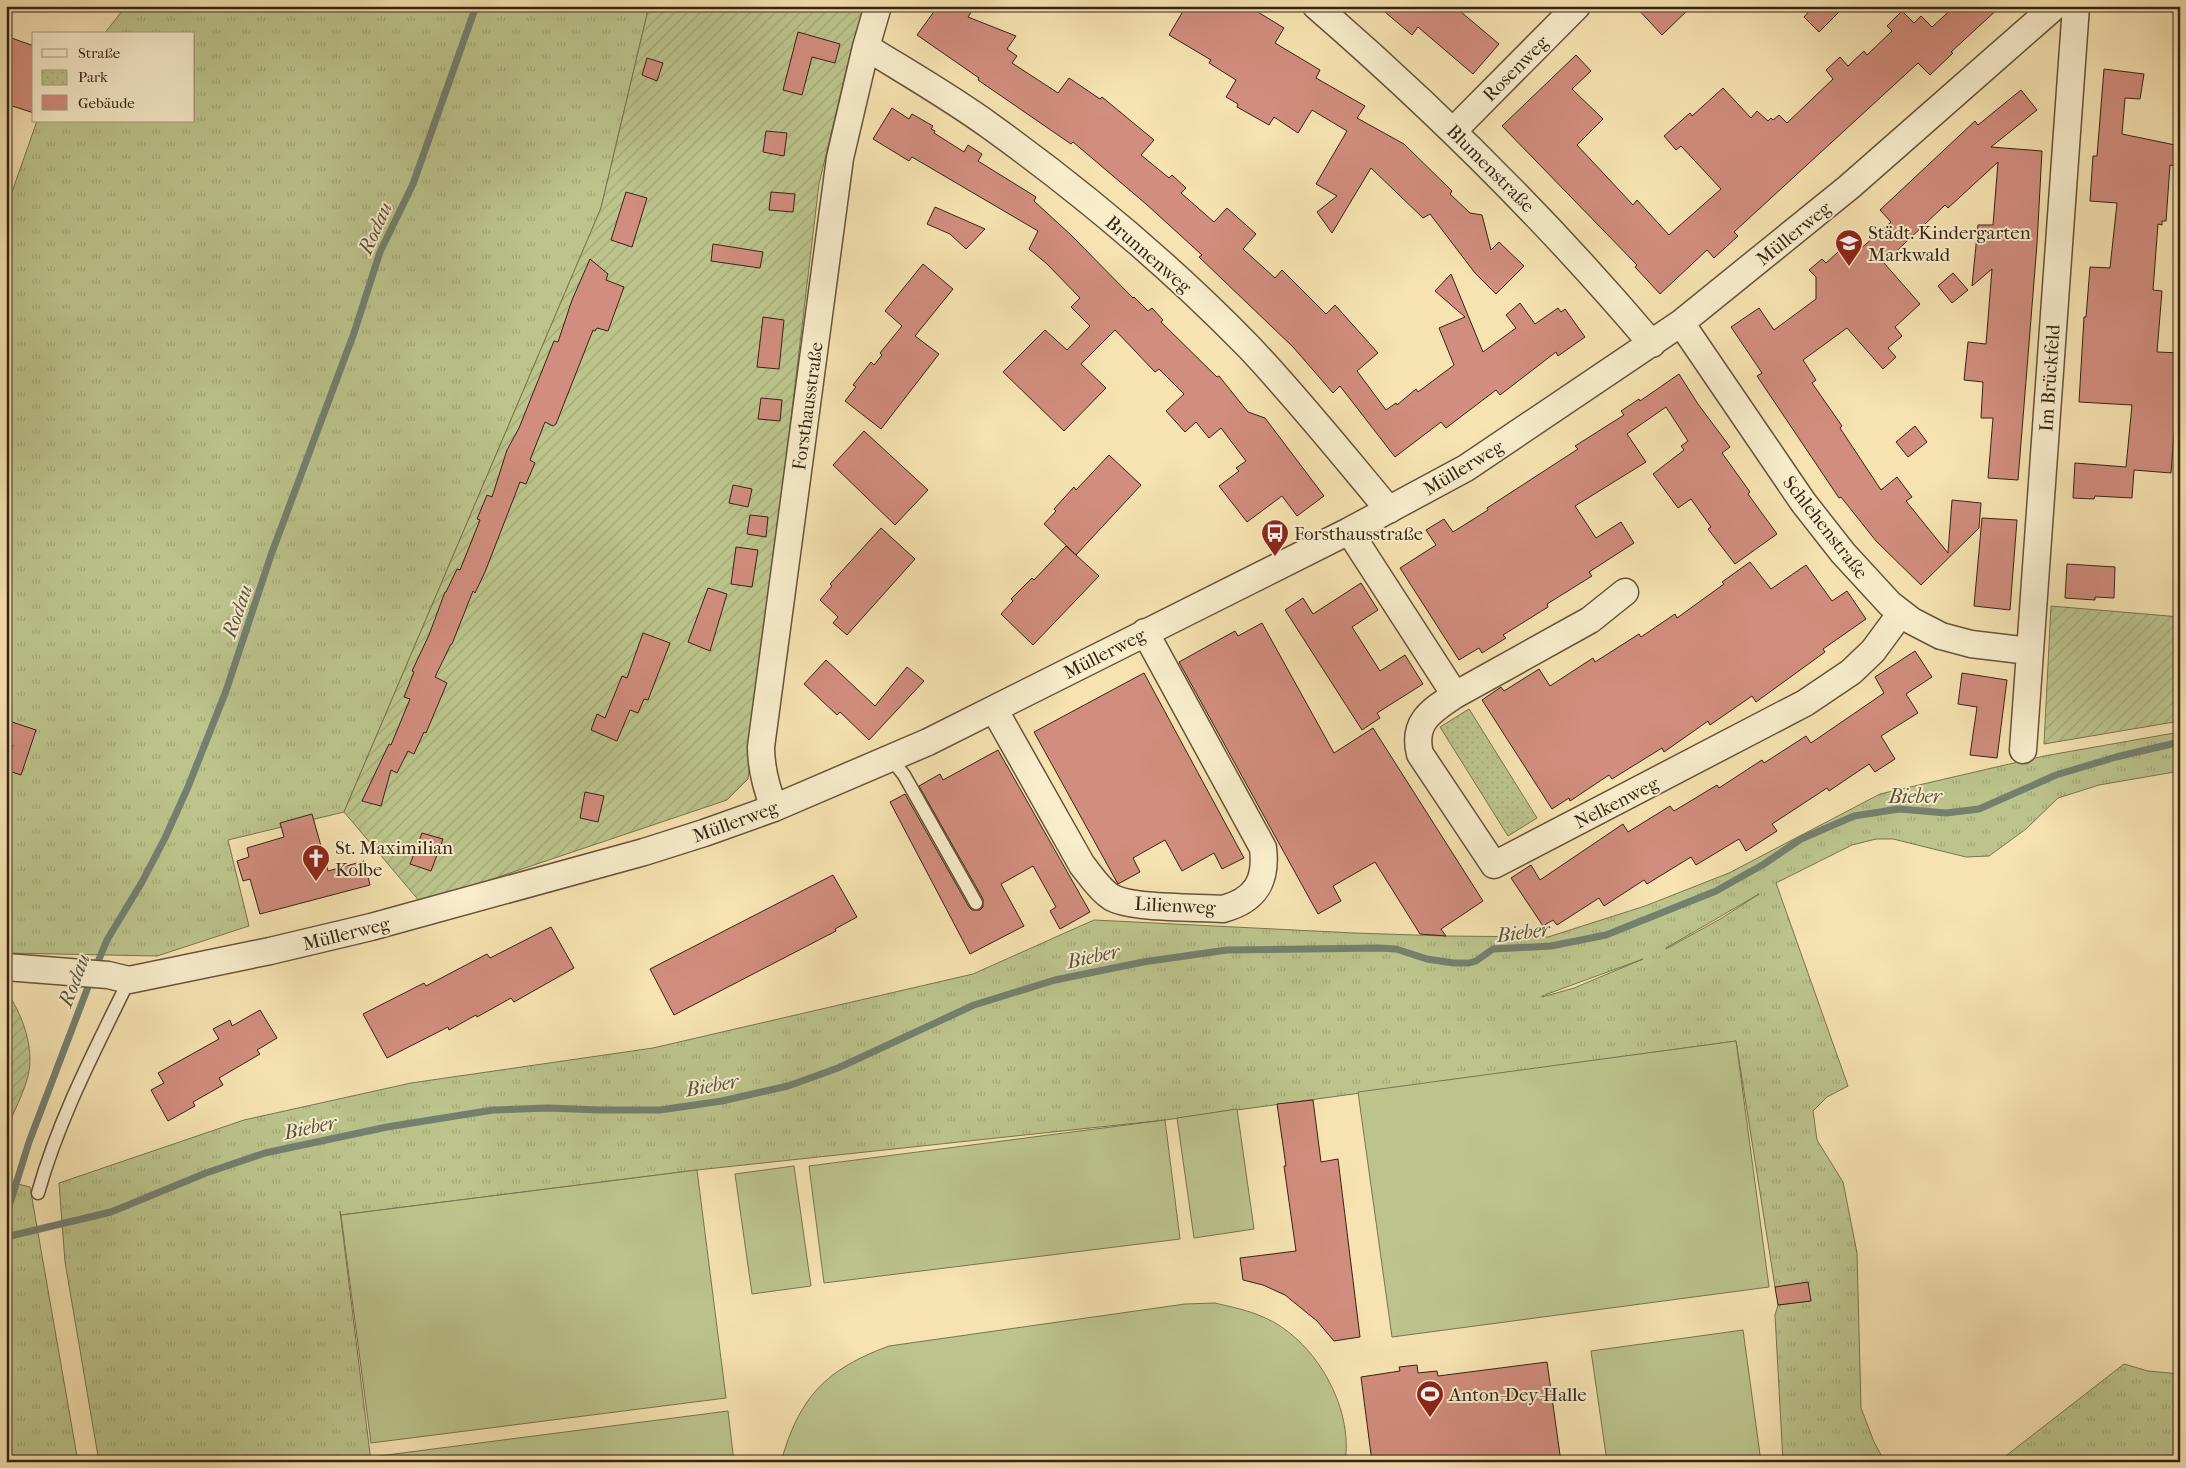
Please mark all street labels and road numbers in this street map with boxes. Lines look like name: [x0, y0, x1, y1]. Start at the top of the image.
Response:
street label: Rosenweg: [1478, 31, 1554, 106]
street label: Blumenstraße: [1442, 120, 1539, 217]
street label: Müllerweg: [1752, 197, 1836, 270]
street label: Brunnenweg: [1101, 211, 1196, 299]
street label: Im Brückfeld: [2035, 323, 2065, 432]
street label: Forsthausstraße: [788, 341, 828, 472]
street label: Müllerweg: [1420, 435, 1508, 500]
street label: Schlehenstraße: [1778, 472, 1872, 584]
street label: Müllerweg: [1060, 623, 1150, 684]
street label: Nelkenweg: [1571, 772, 1663, 833]
street label: Müllerweg: [690, 796, 782, 848]
street label: Lilienweg: [1134, 893, 1217, 919]
street label: Müllerweg: [300, 912, 393, 955]

